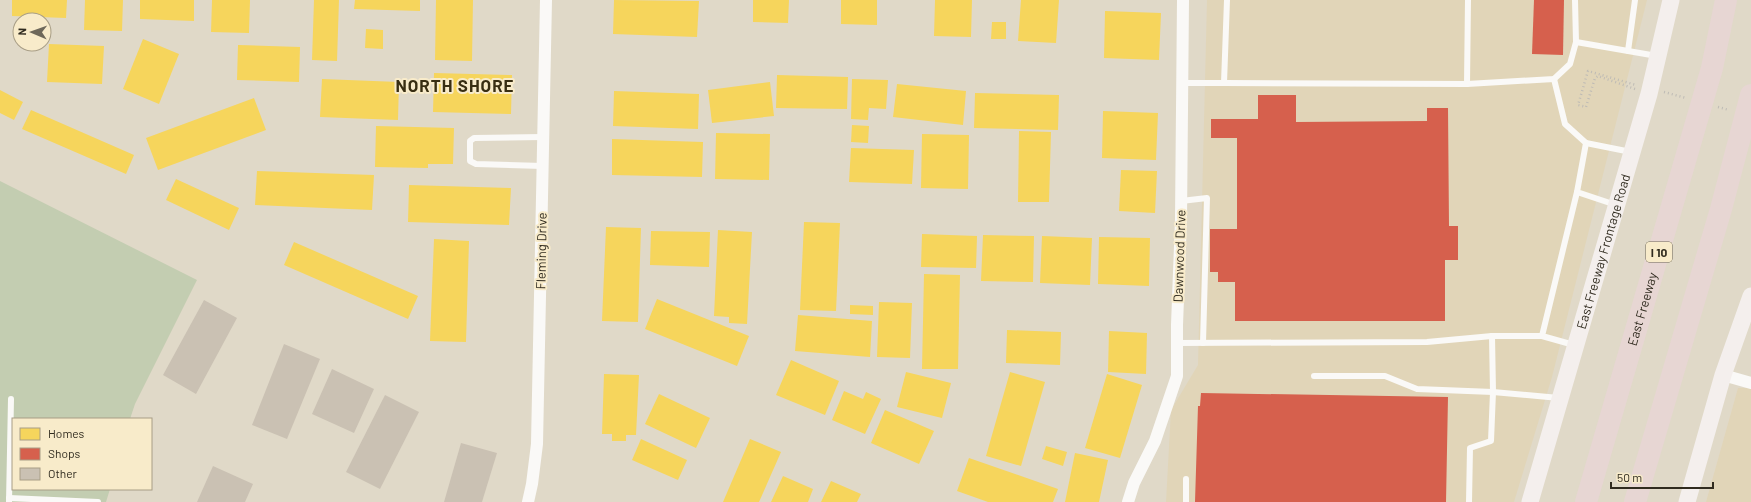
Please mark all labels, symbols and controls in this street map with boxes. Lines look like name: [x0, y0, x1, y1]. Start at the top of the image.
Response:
north arrow: [12, 12, 52, 52]
text: N: [15, 28, 28, 36]
district label: NORTH SHORE: [395, 75, 515, 95]
street label: East Freeway Frontage Road: [1573, 172, 1633, 331]
street label: Dawnwood Drive: [1169, 209, 1189, 303]
street label: Fleming Drive: [532, 212, 550, 290]
road number: I 10: [1646, 242, 1672, 262]
street label: East Freeway: [1624, 270, 1660, 347]
legend: [12, 418, 152, 490]
text: Homes: [48, 426, 85, 440]
text: Shops: [48, 446, 81, 460]
scale bar: [1611, 464, 1713, 490]
text: Other: [48, 466, 78, 480]
text: 50 m: [1617, 470, 1642, 484]

